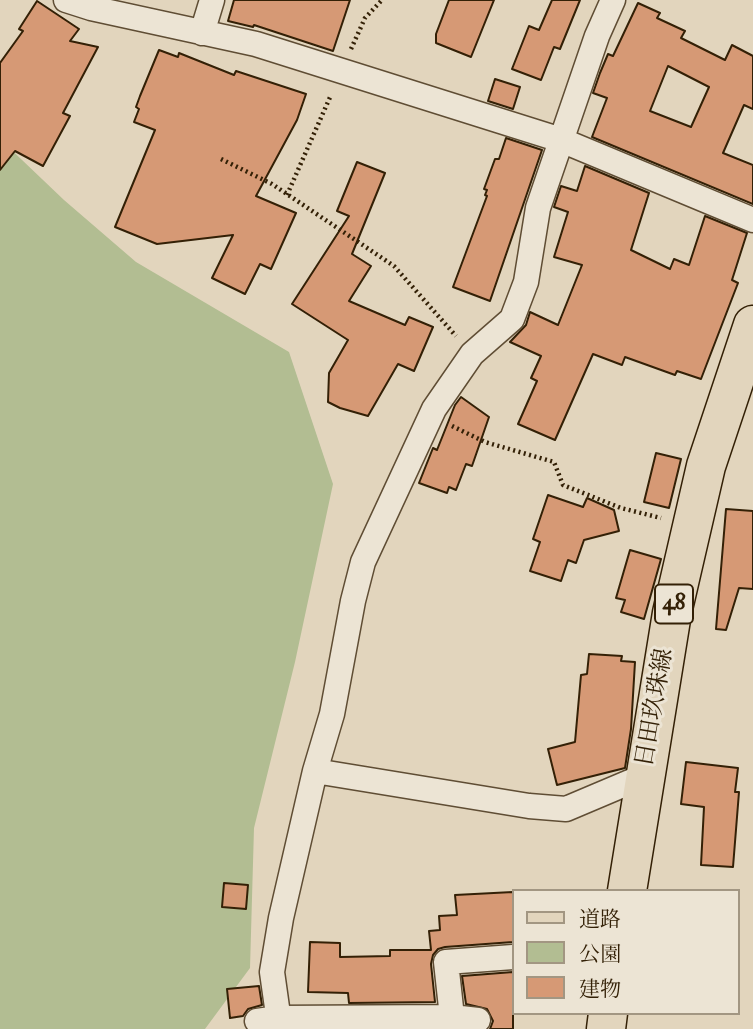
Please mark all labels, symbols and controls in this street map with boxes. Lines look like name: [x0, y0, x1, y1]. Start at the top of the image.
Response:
road number: 48: [655, 584, 693, 624]
street label: 日田玖珠線: [631, 646, 681, 770]
legend: [512, 889, 739, 1015]
text: 道路: [579, 906, 621, 933]
text: 公園: [579, 941, 621, 968]
text: 建物: [579, 976, 621, 1003]

